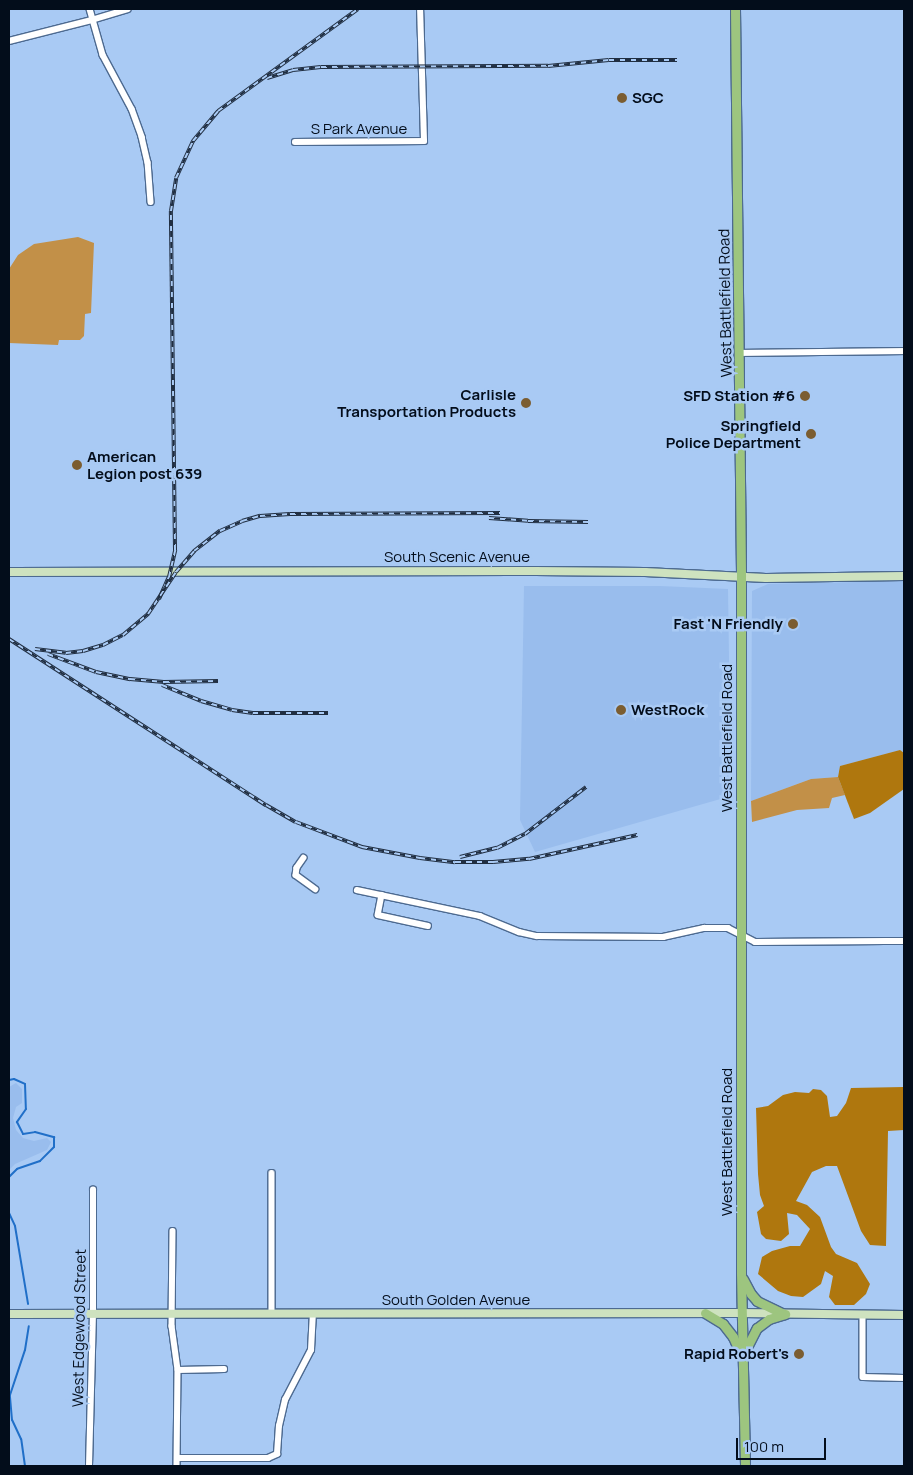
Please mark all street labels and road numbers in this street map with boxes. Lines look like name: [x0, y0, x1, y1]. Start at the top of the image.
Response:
street label: S Park Avenue: [311, 120, 407, 138]
street label: West Battlefield Road: [715, 229, 735, 377]
street label: South Scenic Avenue: [384, 548, 530, 566]
street label: West Battlefield Road: [718, 664, 736, 812]
street label: West Battlefield Road: [718, 1068, 736, 1216]
street label: West Edgewood Street: [69, 1249, 89, 1407]
street label: South Golden Avenue: [382, 1291, 530, 1309]

